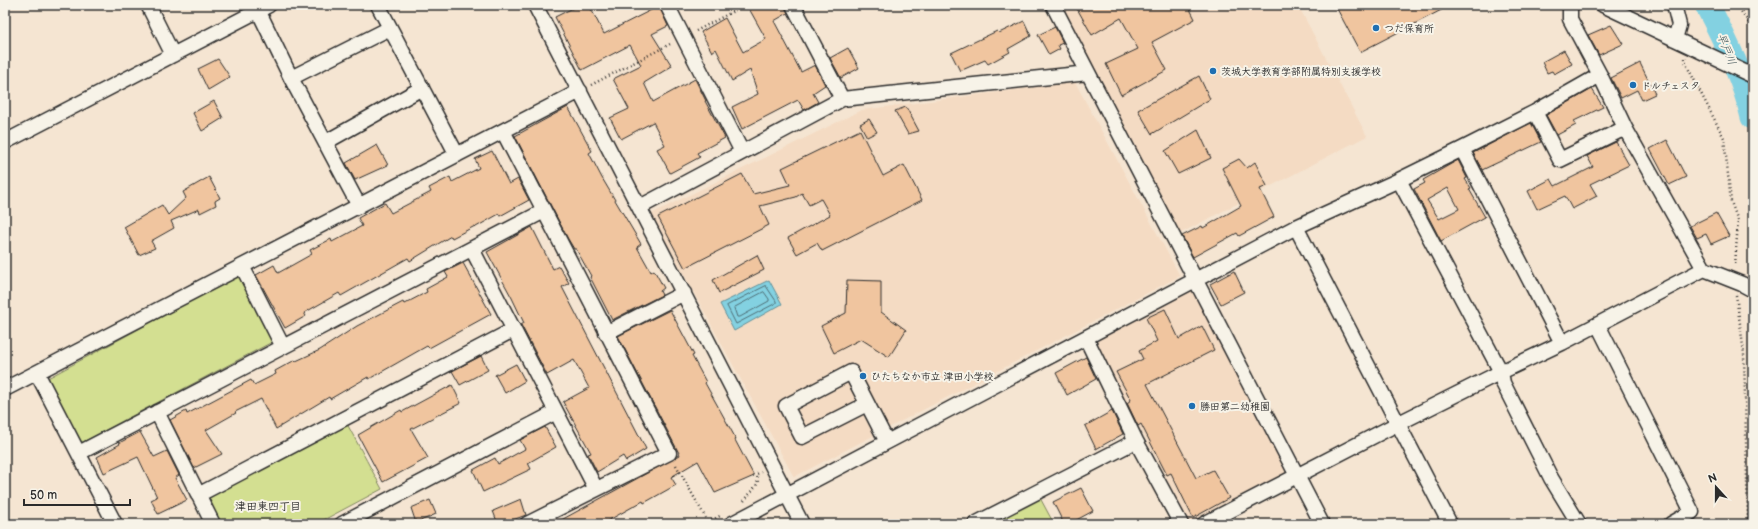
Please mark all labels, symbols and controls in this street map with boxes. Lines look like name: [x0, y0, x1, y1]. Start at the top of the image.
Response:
marker: つだ保育所: [1371, 23, 1381, 33]
place label: つだ保育所: [1384, 23, 1434, 35]
water label: 早戸川: [1715, 31, 1739, 67]
marker: 茨城大学教育学部附属特別支援学校: [1208, 66, 1218, 76]
place label: 茨城大学教育学部附属特別支援学校: [1221, 66, 1381, 78]
marker: ドルチェスタ: [1628, 80, 1638, 90]
place label: ドルチェスタ: [1641, 80, 1700, 92]
marker: ひたちなか市立 津田小学校: [858, 371, 868, 381]
place label: ひたちなか市立 津田小学校: [871, 371, 994, 383]
marker: 勝田第二幼稚園: [1187, 401, 1197, 411]
place label: 勝田第二幼稚園: [1200, 401, 1270, 413]
north arrow: [1696, 467, 1736, 507]
text: N: [1706, 471, 1719, 486]
scale bar: [24, 481, 130, 507]
text: 50 m: [30, 488, 57, 503]
district label: 津田東四丁目: [235, 500, 301, 513]

